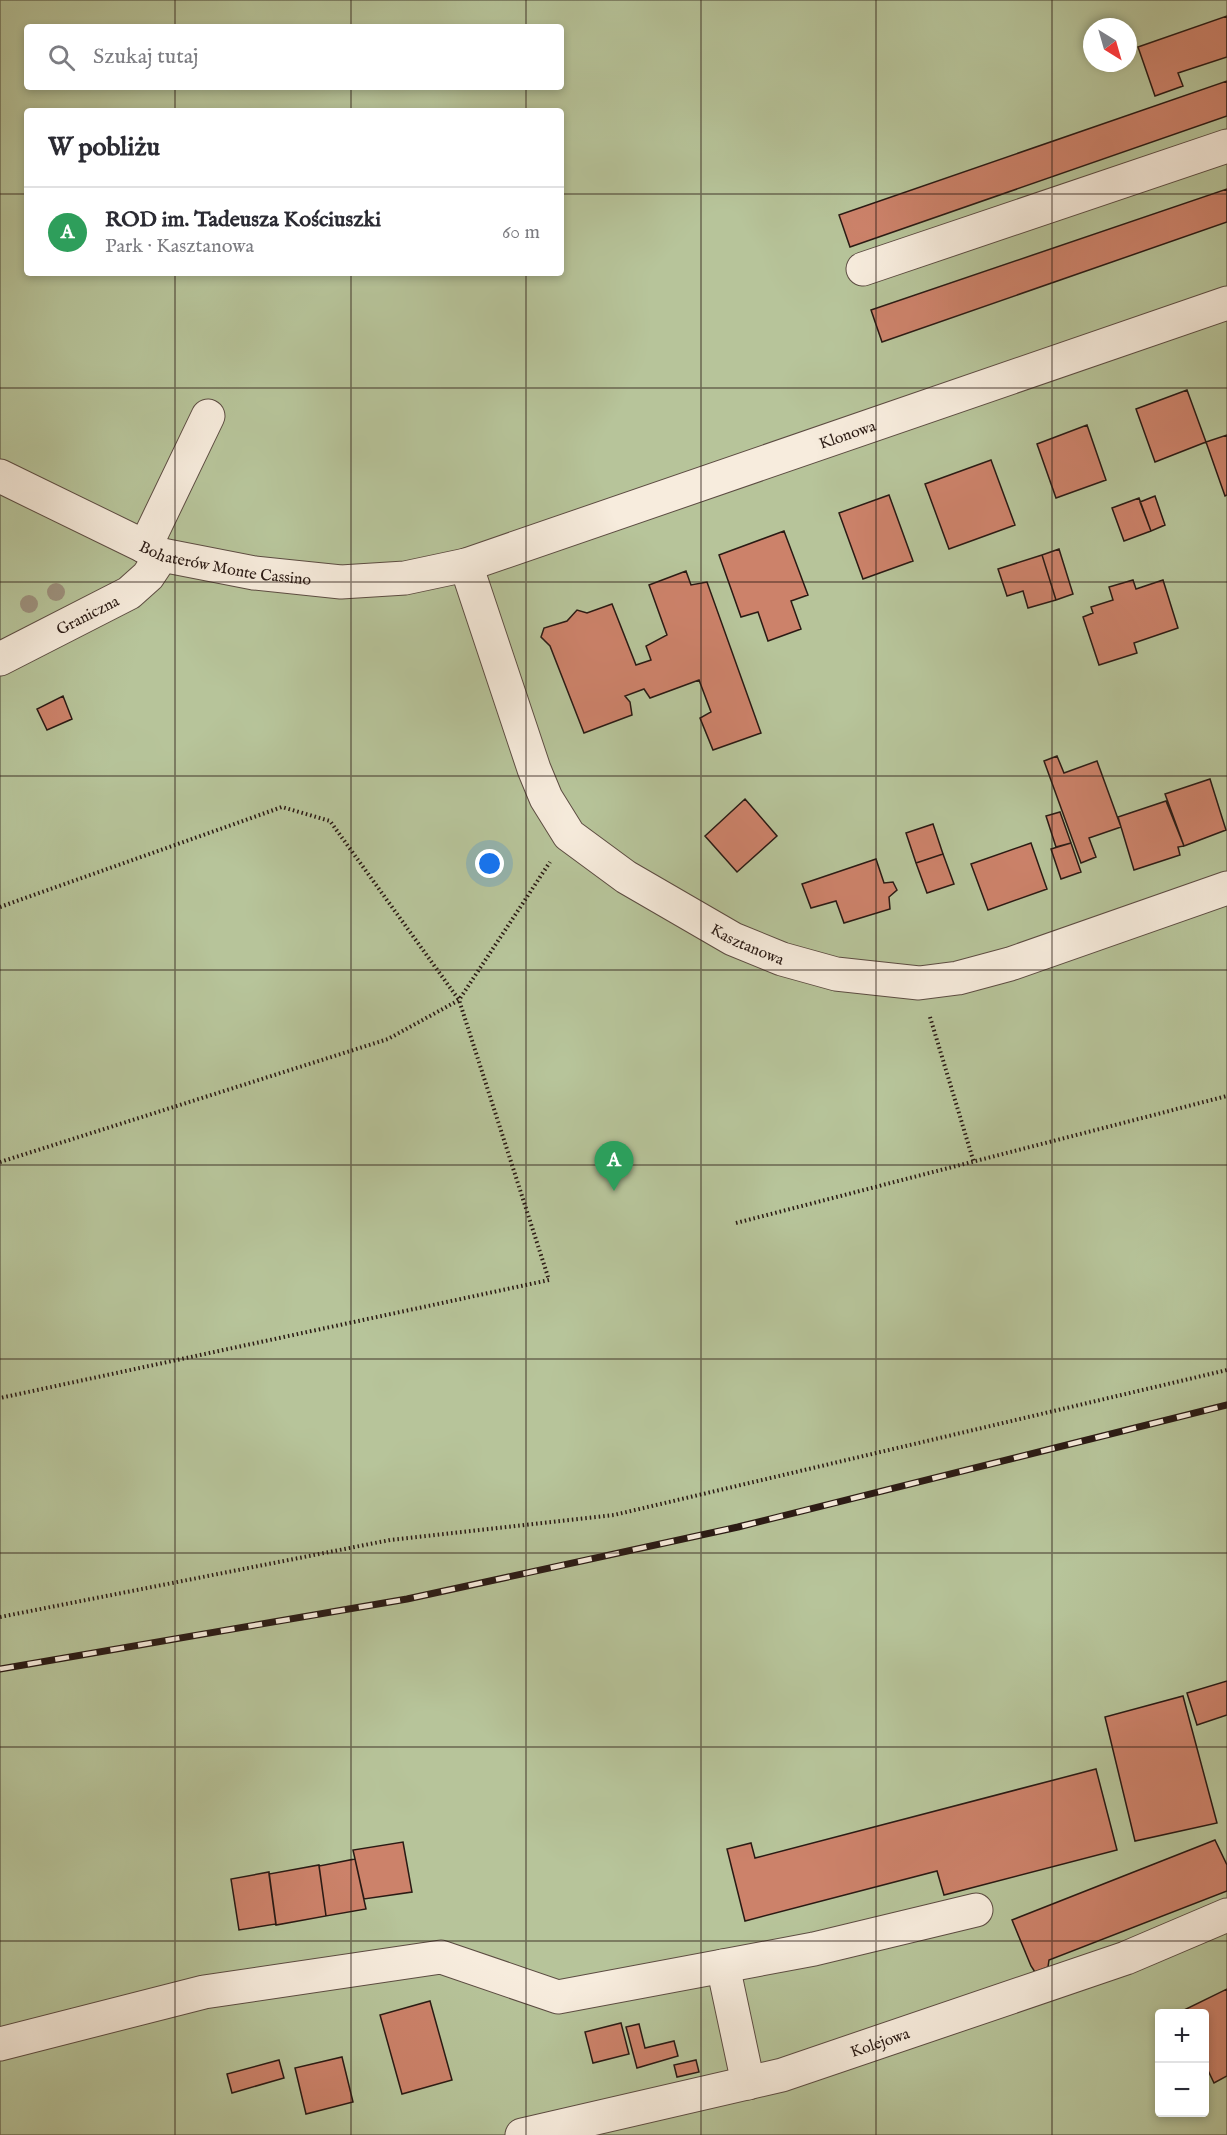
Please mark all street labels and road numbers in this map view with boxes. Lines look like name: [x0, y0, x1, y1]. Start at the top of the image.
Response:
street label: Klonowa: [817, 417, 879, 455]
street label: Bohaterów Monte Cassino: [135, 537, 312, 591]
street label: Graniczna: [53, 592, 123, 641]
street label: Kasztanowa: [707, 920, 787, 971]
street label: Kolejowa: [848, 2024, 913, 2063]

